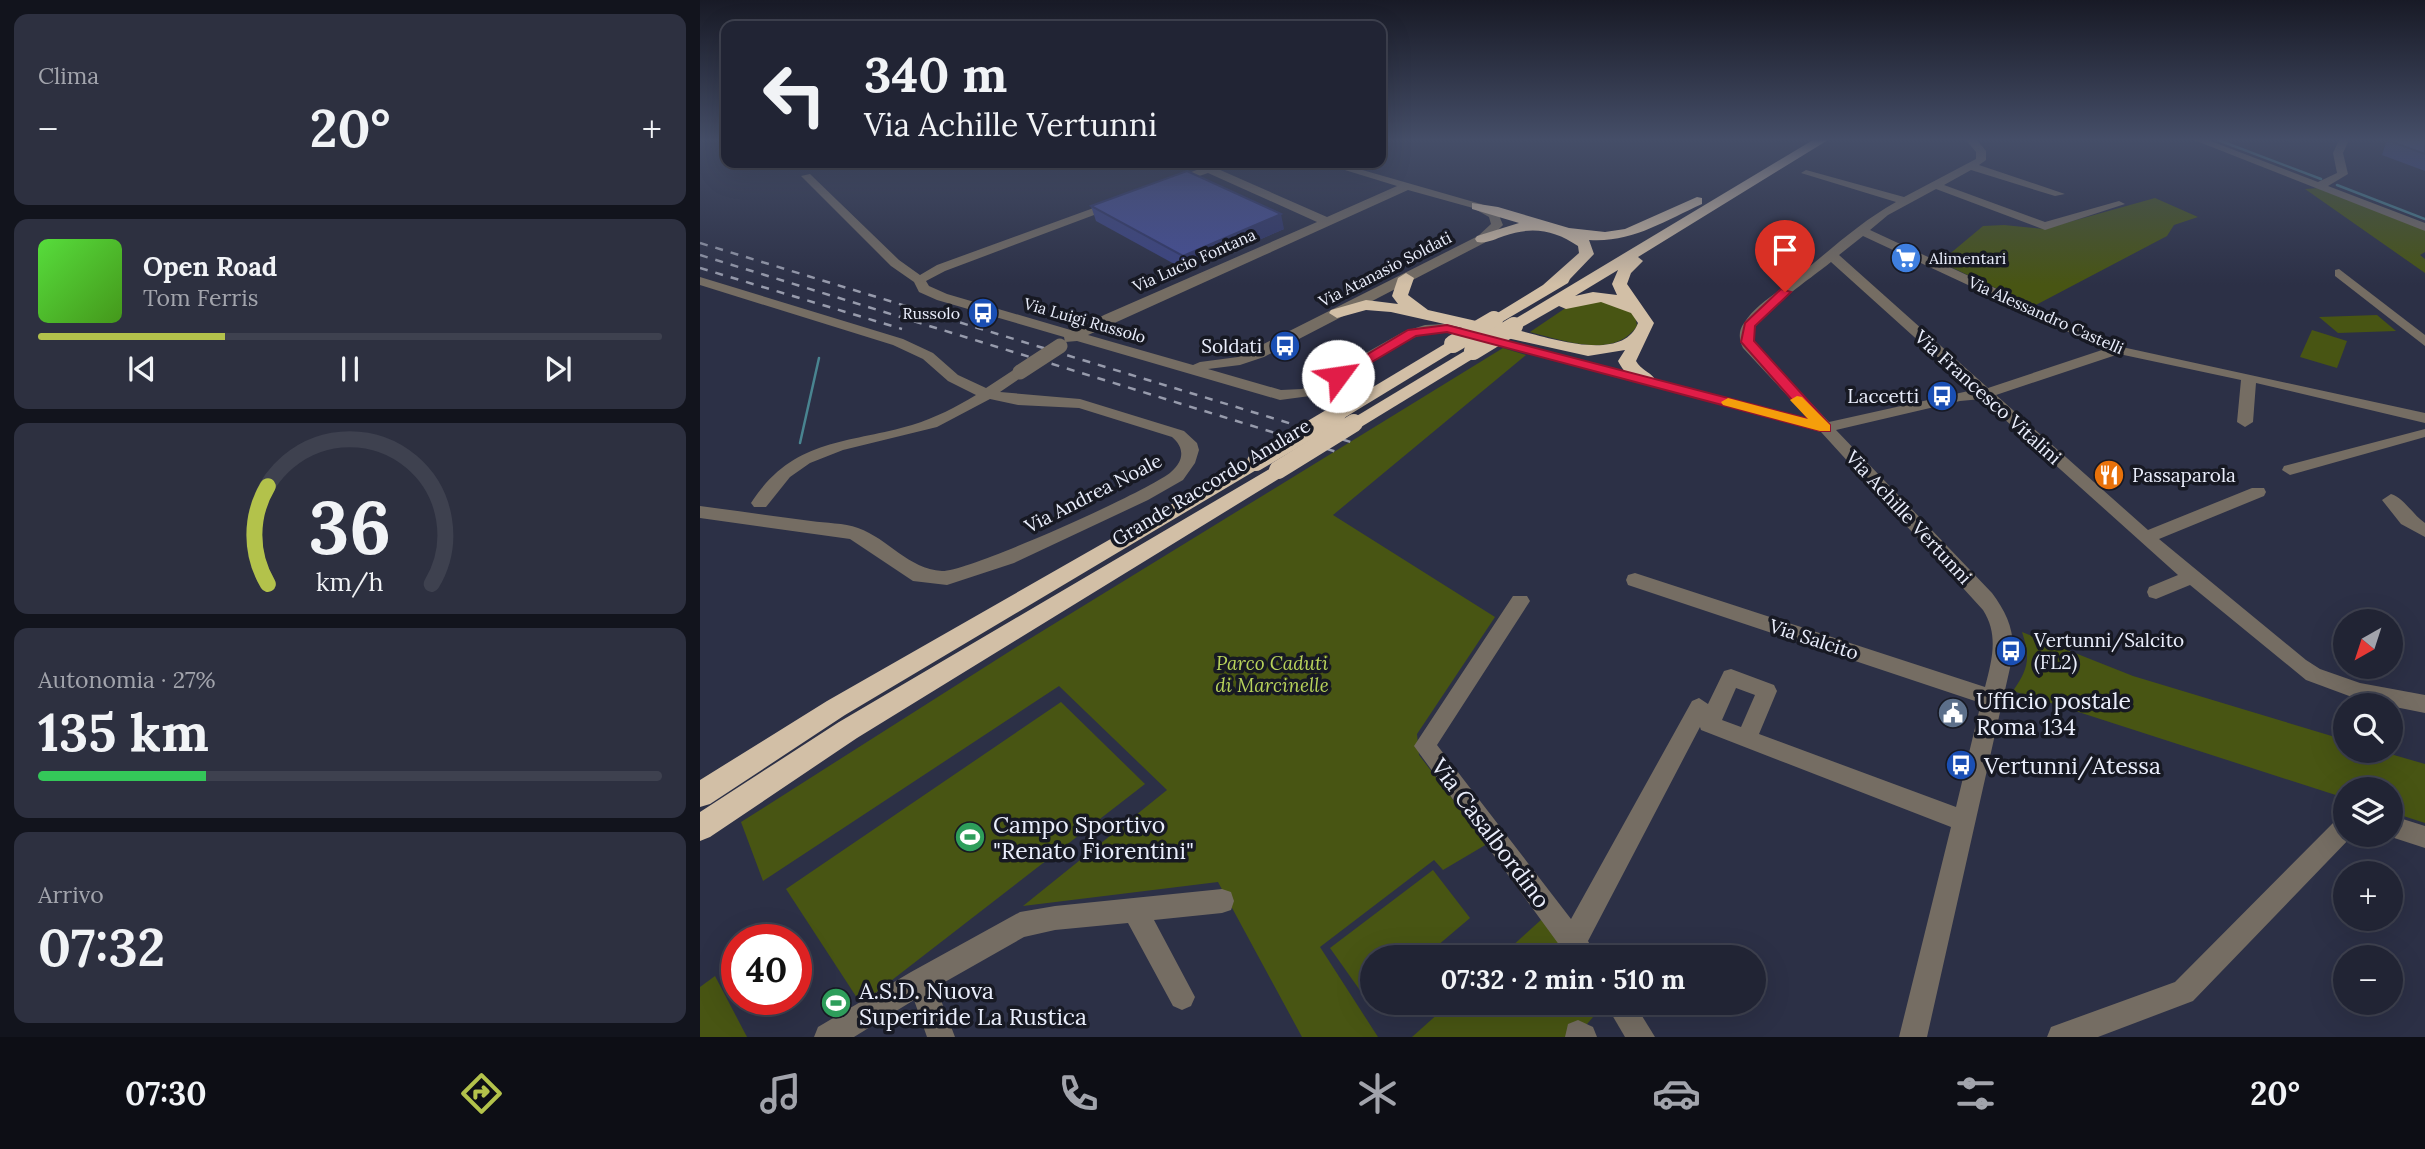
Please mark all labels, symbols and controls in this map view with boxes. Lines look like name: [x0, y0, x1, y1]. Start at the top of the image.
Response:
text: 340 m: [864, 43, 1007, 105]
icon: left: [749, 49, 840, 140]
text: Clima: [38, 61, 99, 90]
text: 20°: [310, 95, 390, 161]
text: Via Achille Vertunni: [864, 104, 1157, 145]
text: −: [38, 105, 58, 153]
text: +: [642, 105, 662, 153]
pin: [1755, 220, 1815, 292]
street label: Via Lucio Fontana: [1129, 224, 1259, 296]
street label: Via Atanasio Soldati: [1314, 227, 1455, 312]
icon: arrive: [1766, 231, 1804, 269]
supermarket icon: Alimentari: [1889, 241, 1923, 275]
place label: Alimentari: [1928, 248, 2006, 268]
text: Open Road: [143, 250, 277, 283]
street label: Via Alessandro Castelli: [1964, 271, 2127, 358]
text: Tom Ferris: [143, 283, 258, 312]
street label: Via Luigi Russolo: [1021, 293, 1148, 347]
bus stop icon: Russolo: [966, 296, 1000, 330]
place label: Russolo: [903, 303, 960, 323]
street label: Via Francesco Vitalini: [1909, 324, 2066, 469]
bus stop icon: Soldati: [1268, 329, 1302, 363]
place label: Soldati: [1201, 334, 1262, 358]
position arrow: [1301, 339, 1375, 413]
icon: previous: [123, 350, 161, 388]
icon: pause: [331, 350, 369, 388]
icon: next: [539, 350, 577, 388]
bus stop icon: Laccetti: [1925, 379, 1959, 413]
place label: Laccetti: [1847, 384, 1919, 408]
street label: Grande Raccordo Anulare: [1107, 413, 1315, 551]
street label: Via Achille Vertunni: [1840, 444, 1977, 589]
street label: Via Andrea Noale: [1019, 448, 1166, 538]
restaurant icon: Passaparola: [2092, 458, 2126, 492]
place label: Passaparola: [2132, 463, 2236, 487]
text: 36: [309, 482, 391, 575]
text: km/h: [316, 566, 384, 598]
north arrow: [2333, 609, 2403, 679]
map controls: [2333, 609, 2403, 1015]
street label: Via Salcito: [1765, 613, 1862, 665]
place label: Vertunni/Salcito (FL2): [2033, 628, 2184, 675]
bus stop icon: Vertunni/Salcito (FL2): [1994, 634, 2028, 668]
park label: Parco Caduti di Marcinelle: [1215, 651, 1329, 697]
text: Autonomia · 27%: [38, 665, 216, 694]
place label: Ufficio postale Roma 134: [1976, 686, 2131, 741]
button: search: [2333, 693, 2403, 763]
public building icon: Ufficio postale Roma 134: [1936, 696, 1970, 730]
text: 135 km: [38, 699, 209, 765]
bus stop icon: Vertunni/Atessa: [1944, 748, 1978, 782]
place label: Vertunni/Atessa: [1983, 751, 2161, 781]
street label: Via Casalbordino: [1425, 752, 1557, 914]
button: layers: [2333, 777, 2403, 847]
place label: Campo Sportivo "Renato Fiorentini": [993, 810, 1194, 865]
sports icon: Campo Sportivo "Renato Fiorentini": [953, 820, 987, 854]
button: +: [2333, 861, 2403, 931]
text: Arrivo: [38, 880, 104, 909]
text: 07:32: [38, 914, 165, 980]
speed limit sign: 40: [721, 924, 812, 1015]
button: −: [2333, 945, 2403, 1015]
text: 07:32 · 2 min · 510 m: [1441, 963, 1685, 996]
place label: A.S.D. Nuova Superiride La Rustica: [858, 976, 1087, 1031]
sports icon: A.S.D. Nuova Superiride La Rustica: [819, 986, 853, 1020]
icon: directions: [457, 1069, 506, 1118]
icon: music: [756, 1069, 805, 1118]
icon: phone: [1054, 1069, 1103, 1118]
icon: climate: [1353, 1069, 1402, 1118]
icon: car: [1652, 1069, 1701, 1118]
icon: filters: [1951, 1069, 2000, 1118]
text: 07:30: [125, 1073, 207, 1114]
text: 20°: [2250, 1073, 2300, 1114]

